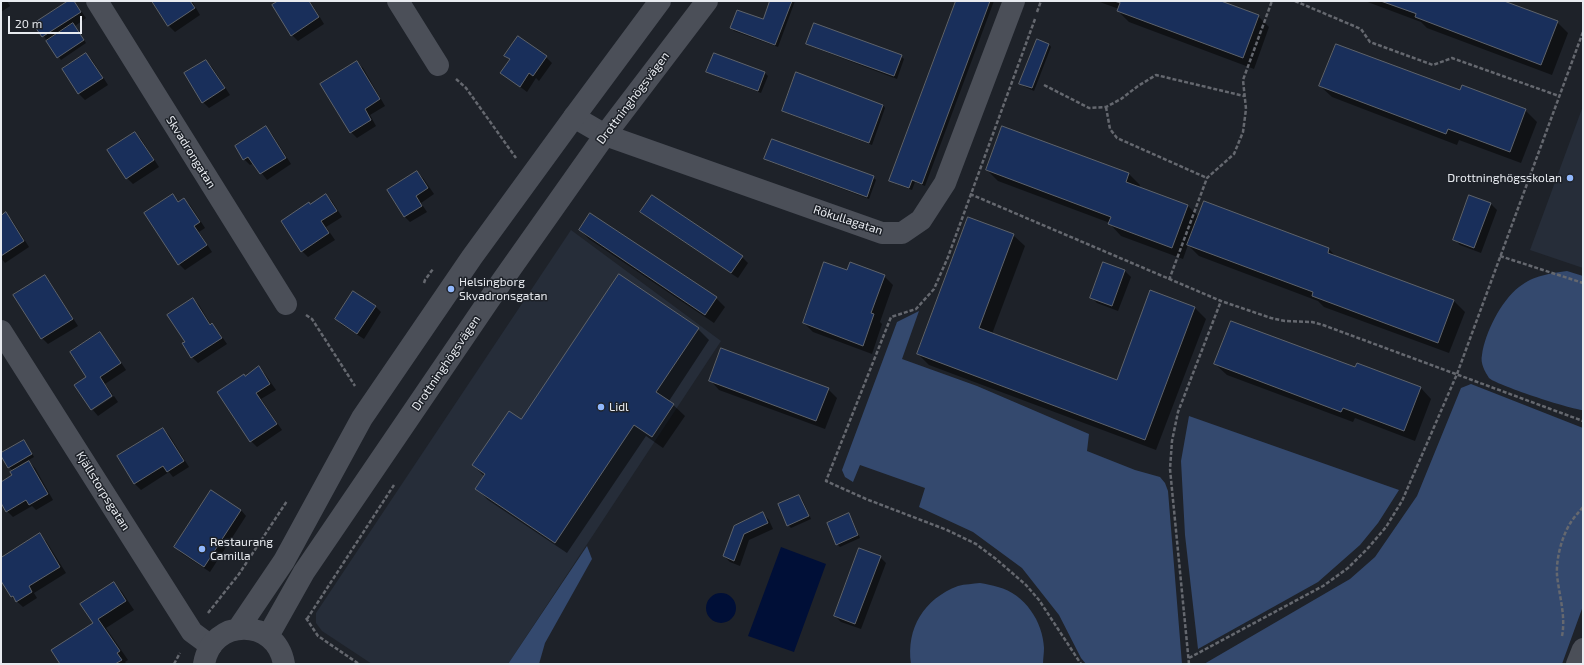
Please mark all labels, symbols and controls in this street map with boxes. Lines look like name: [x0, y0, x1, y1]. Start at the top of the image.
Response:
scale bar: [10, 8, 84, 34]
text: 20 m: [15, 16, 42, 30]
street label: Drottninghögsvägen: [594, 49, 672, 147]
street label: Skvadrongatan: [163, 113, 219, 191]
place label: Drottninghögsskolan: [1447, 171, 1562, 185]
marker: Drottninghögsskolan: [1565, 173, 1575, 183]
street label: Rökullagatan: [811, 202, 885, 238]
place label: Helsingborg Skvadronsgatan: [459, 275, 547, 303]
marker: Helsingborg Skvadronsgatan: [446, 284, 456, 294]
street label: Drottninghögsvägen: [409, 313, 483, 413]
place label: Lidl: [609, 400, 629, 414]
marker: Lidl: [596, 402, 606, 412]
street label: Kjällstorpsgatan: [73, 449, 133, 533]
place label: Restaurang Camilla: [210, 535, 273, 563]
marker: Restaurang Camilla: [197, 544, 207, 554]

